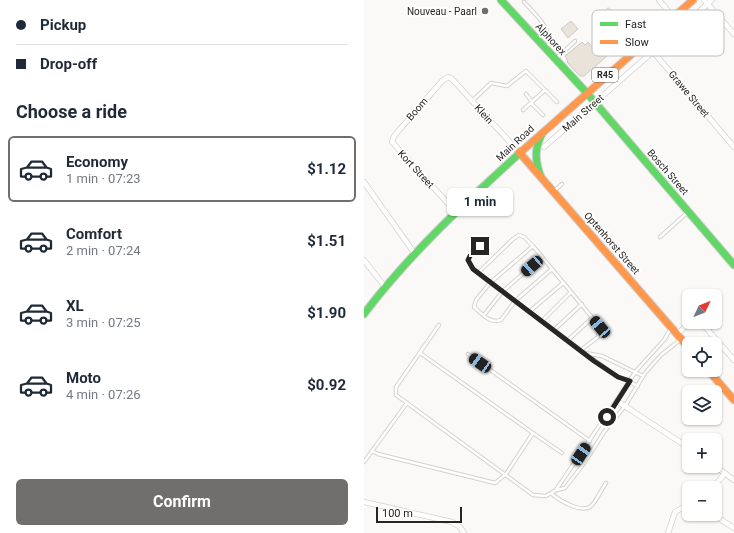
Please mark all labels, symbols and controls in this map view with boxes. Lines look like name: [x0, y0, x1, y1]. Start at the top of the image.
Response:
place label: Nouveau - Paarl: [407, 6, 477, 17]
marker: Nouveau - Paarl: [480, 6, 490, 16]
legend: [592, 10, 724, 56]
text: Pickup: [40, 16, 86, 34]
text: Fast: [625, 18, 647, 31]
street label: Alphorex: [534, 21, 568, 57]
text: Slow: [625, 36, 649, 49]
text: Drop-off: [40, 55, 97, 73]
road number: R45: [592, 68, 618, 82]
street label: Grawe Street: [666, 69, 712, 119]
street label: Main Street: [560, 92, 606, 134]
street label: Boom: [404, 95, 430, 123]
text: Choose a ride: [16, 101, 127, 122]
street label: Klein: [473, 102, 495, 126]
street label: Main Road: [494, 123, 536, 163]
street label: Bosch Street: [645, 147, 691, 197]
street label: Kort Street: [396, 148, 436, 190]
icon: car: [18, 151, 54, 187]
text: Economy: [66, 153, 128, 171]
text: $1.12: [307, 160, 346, 178]
text: 1 min · 07:23: [66, 171, 141, 186]
callout: 1 min: [447, 188, 513, 216]
text: 1 min: [464, 194, 496, 209]
street label: Optenhorst Street: [582, 210, 642, 276]
icon: car: [18, 223, 54, 259]
text: Comfort: [66, 225, 122, 243]
text: $1.51: [307, 232, 346, 250]
route end: [471, 237, 489, 255]
text: 2 min · 07:24: [66, 243, 141, 258]
car: [519, 254, 545, 278]
north arrow: [682, 289, 722, 329]
map controls: [682, 289, 722, 521]
icon: car: [18, 295, 54, 331]
text: XL: [66, 297, 84, 315]
text: $1.90: [307, 304, 346, 322]
car: [588, 314, 612, 340]
text: 3 min · 07:25: [66, 315, 141, 330]
button: locate: [682, 337, 722, 377]
car: [467, 351, 493, 375]
icon: car: [18, 367, 54, 403]
text: Moto: [66, 369, 101, 387]
text: $0.92: [307, 376, 346, 394]
button: layers: [682, 385, 722, 425]
text: 4 min · 07:26: [66, 387, 141, 402]
route start: [598, 408, 616, 426]
button: +: [682, 433, 722, 473]
car: [569, 441, 593, 467]
button: Confirm: [16, 479, 348, 525]
button: −: [682, 481, 722, 521]
scale bar: [376, 505, 462, 524]
text: 100 m: [382, 507, 413, 520]

